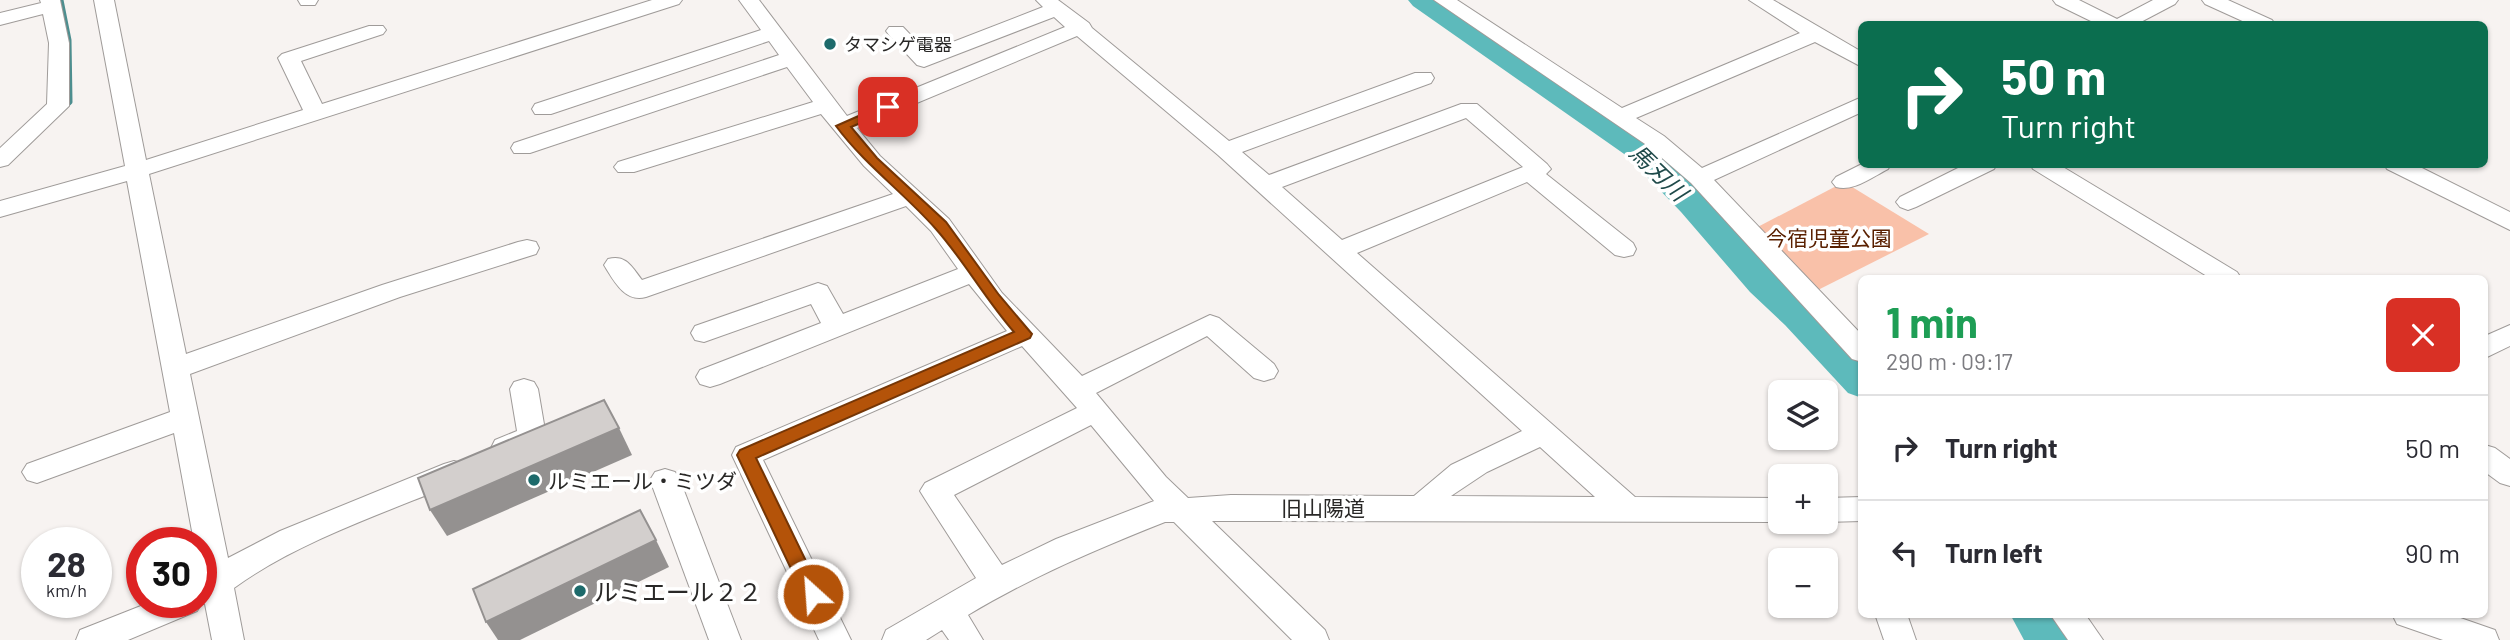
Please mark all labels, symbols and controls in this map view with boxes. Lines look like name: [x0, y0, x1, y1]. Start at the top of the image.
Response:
place label: タマシゲ電器: [844, 33, 952, 55]
marker: タマシゲ電器: [822, 36, 838, 52]
text: 50 m: [2001, 46, 2106, 105]
icon: right: [1886, 49, 1977, 140]
pin: [858, 77, 918, 137]
icon: arrive: [869, 88, 907, 126]
text: Turn right: [2001, 106, 2136, 144]
water label: 馬刃川: [1624, 138, 1696, 208]
park label: 今宿児童公園: [1766, 225, 1892, 250]
text: 1 min: [1886, 296, 1978, 346]
button: close: [2386, 298, 2460, 372]
text: 290 m · 09:17: [1886, 347, 2013, 375]
map controls: [1768, 380, 1838, 618]
button: layers: [1768, 380, 1838, 450]
icon: right: [1886, 429, 1924, 467]
text: Turn right: [1945, 432, 2058, 463]
text: 50 m: [2405, 432, 2460, 463]
button: +: [1768, 464, 1838, 534]
place label: ルミエール・ミツダ: [548, 468, 737, 493]
marker: ルミエール・ミツダ: [526, 472, 542, 488]
street label: 旧山陽道: [1281, 495, 1365, 520]
speed limit sign: 30: [126, 527, 217, 618]
icon: left: [1886, 534, 1924, 572]
text: Turn left: [1945, 537, 2043, 568]
text: 90 m: [2405, 537, 2460, 568]
text: 28: [47, 542, 86, 584]
button: −: [1768, 548, 1838, 618]
position arrow: [776, 557, 850, 631]
place label: ルミエール２２: [594, 577, 762, 606]
text: km/h: [46, 579, 87, 601]
marker: ルミエール２２: [572, 583, 588, 599]

